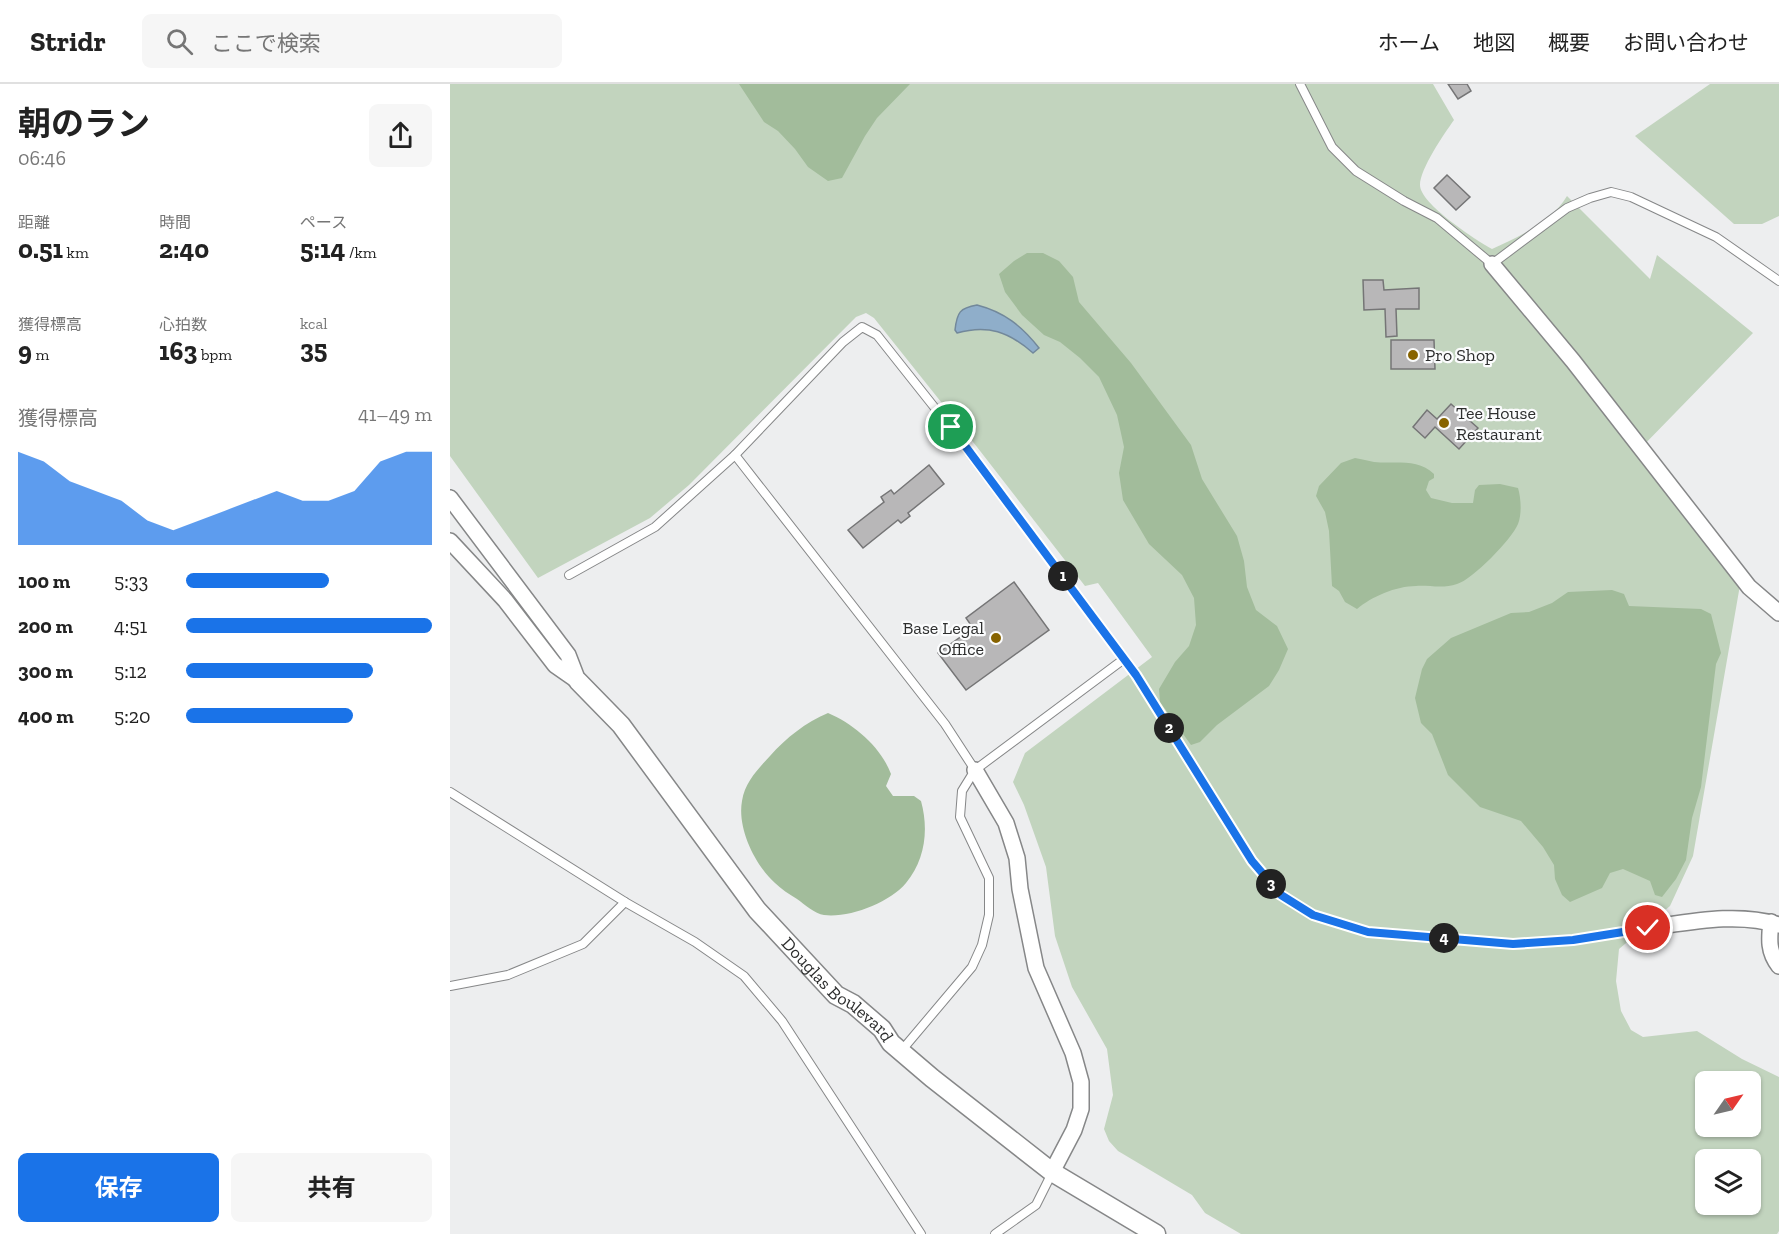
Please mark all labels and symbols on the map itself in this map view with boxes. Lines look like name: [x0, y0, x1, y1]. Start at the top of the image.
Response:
place label: Pro Shop: [1425, 344, 1495, 366]
marker: Pro Shop: [1406, 348, 1420, 362]
pin: [925, 401, 976, 452]
place label: Tee House Restaurant: [1456, 402, 1542, 445]
marker: Tee House Restaurant: [1437, 416, 1451, 430]
pin: 1: [1048, 561, 1078, 591]
place label: Base Legal Office: [902, 617, 984, 660]
marker: Base Legal Office: [989, 631, 1003, 645]
pin: 2: [1154, 713, 1184, 743]
pin: 3: [1256, 869, 1286, 899]
pin: [1622, 902, 1673, 953]
pin: 4: [1429, 923, 1459, 953]
street label: Douglas Boulevard: [777, 932, 898, 1046]
north arrow: [1695, 1071, 1761, 1137]

